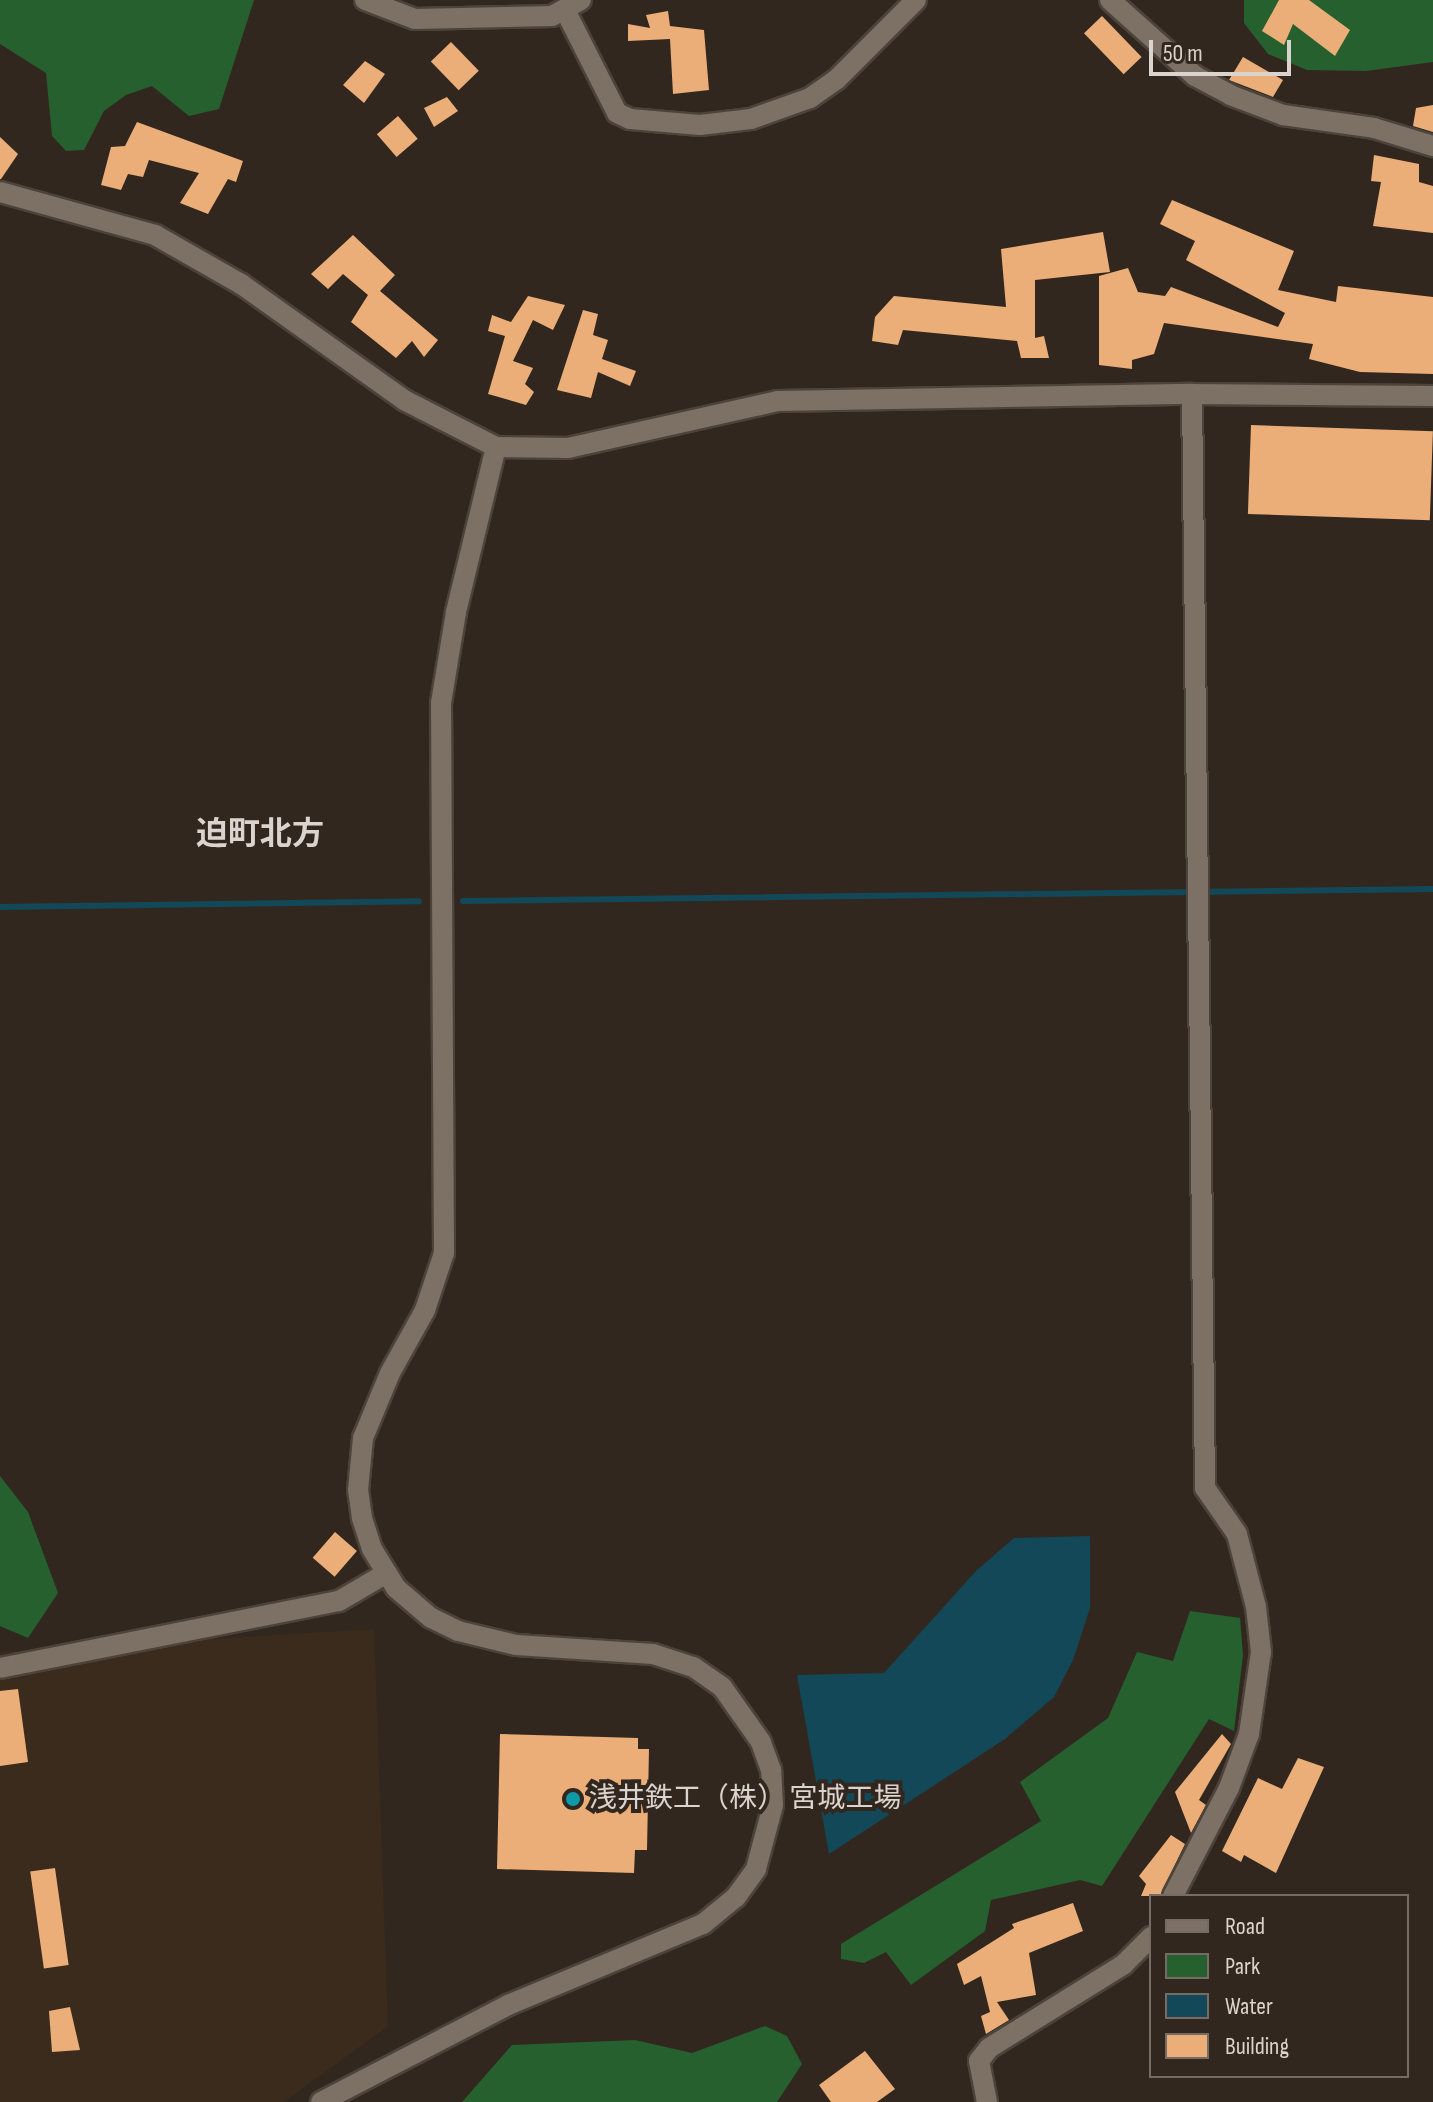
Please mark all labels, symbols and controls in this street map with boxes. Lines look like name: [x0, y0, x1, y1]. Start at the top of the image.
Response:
scale bar: [1153, 24, 1295, 74]
text: 50 m: [1163, 39, 1203, 68]
district label: 迫町北方: [196, 816, 324, 854]
place label: 浅井鉄工（株） 宮城工場: [589, 1782, 901, 1816]
marker: 浅井鉄工（株） 宮城工場: [564, 1790, 582, 1808]
legend: [1149, 1894, 1409, 2078]
text: Road: [1225, 1912, 1265, 1941]
text: Park: [1225, 1952, 1260, 1981]
text: Water: [1225, 1992, 1273, 2021]
text: Building: [1225, 2032, 1289, 2061]

